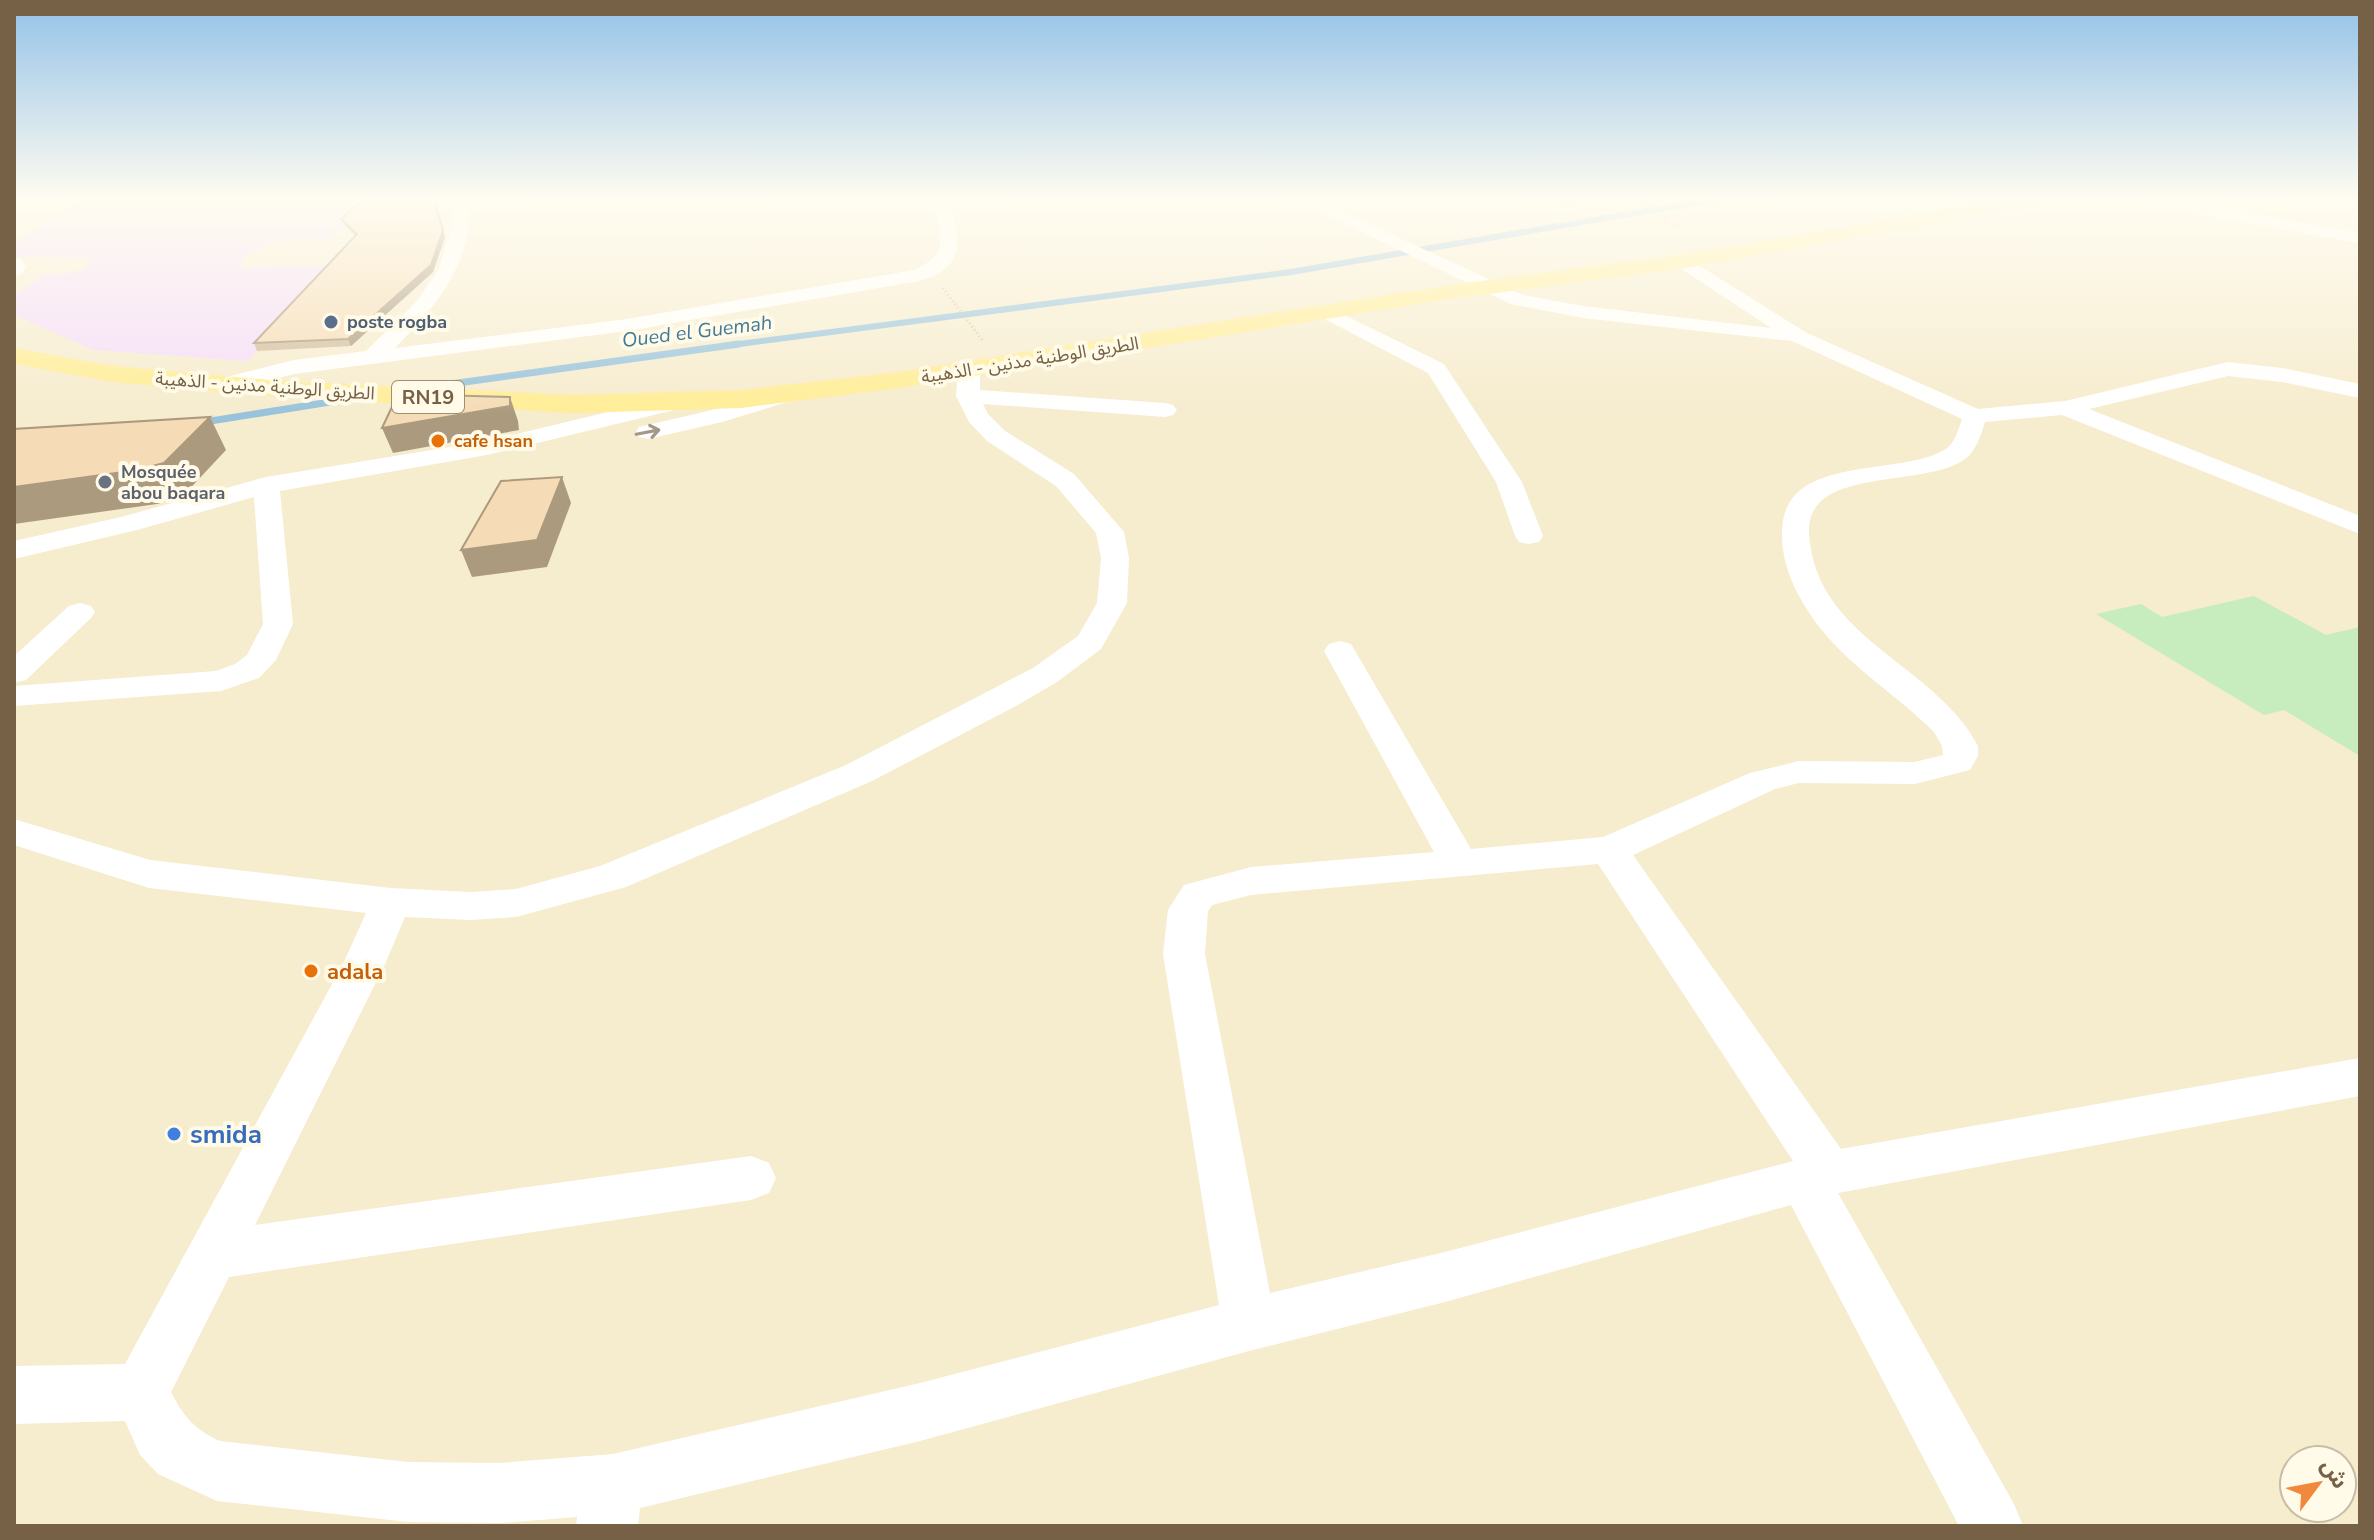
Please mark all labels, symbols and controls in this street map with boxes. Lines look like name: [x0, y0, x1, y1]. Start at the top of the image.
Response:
water label: Oued el Guemah: [620, 309, 774, 354]
place label: poste rogba: [347, 310, 447, 334]
marker: poste rogba: [322, 313, 340, 331]
street label: الطريق الوطنية مدنين - الذهيبة: [920, 331, 1140, 389]
street label: الطريق الوطنية مدنين - الذهيبة: [154, 366, 376, 406]
road number: RN19: [392, 381, 464, 413]
one-way arrow: [635, 424, 661, 439]
place label: cafe hsan: [454, 429, 533, 453]
marker: cafe hsan: [429, 432, 447, 450]
place label: Mosquée abou baqara: [121, 460, 225, 505]
marker: Mosquée abou baqara: [96, 473, 114, 491]
place label: adala: [327, 957, 383, 987]
marker: adala: [302, 962, 320, 980]
place label: smida: [190, 1117, 262, 1152]
marker: smida: [165, 1125, 183, 1143]
north arrow: [2278, 1444, 2358, 1524]
text: ش: [2313, 1453, 2355, 1495]

